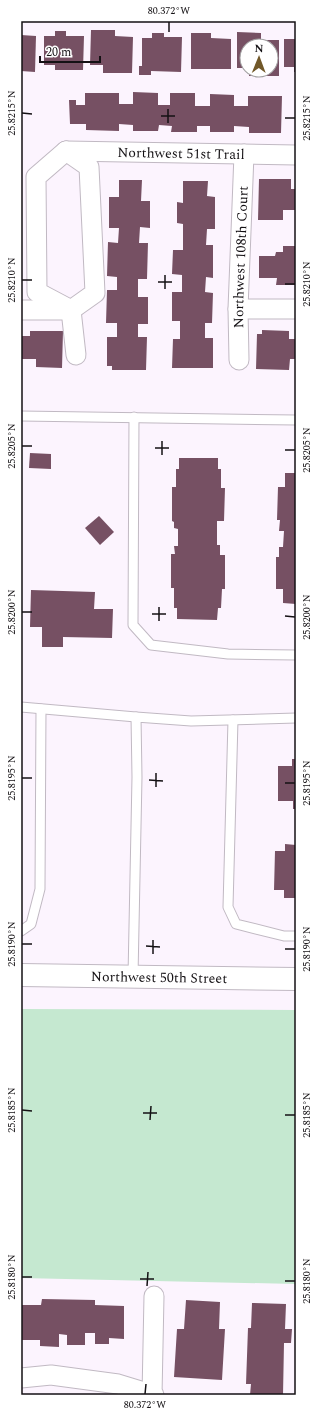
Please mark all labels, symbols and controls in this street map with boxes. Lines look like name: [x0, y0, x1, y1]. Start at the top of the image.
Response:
text: 80.372°W: [148, 3, 190, 19]
scale bar: [40, 38, 100, 64]
north arrow: [239, 38, 279, 78]
text: N: [255, 40, 264, 57]
text: 20 m: [46, 43, 71, 62]
text: 25.8215°N: [4, 90, 20, 136]
text: 25.8215°N: [299, 95, 315, 141]
street label: Northwest 51st Trail: [117, 141, 245, 165]
street label: Northwest 108th Court: [227, 185, 253, 329]
text: 25.8210°N: [4, 257, 20, 303]
text: 25.8210°N: [299, 261, 315, 307]
text: 25.8205°N: [4, 423, 20, 469]
text: 25.8205°N: [299, 427, 315, 473]
text: 25.8200°N: [4, 589, 20, 635]
text: 25.8200°N: [299, 594, 315, 640]
text: 25.8195°N: [4, 755, 20, 801]
text: 25.8195°N: [299, 760, 315, 806]
text: 25.8190°N: [4, 921, 20, 967]
text: 25.8190°N: [299, 926, 315, 972]
street label: Northwest 50th Street: [91, 966, 227, 988]
text: 25.8185°N: [4, 1087, 20, 1133]
text: 25.8185°N: [299, 1092, 315, 1138]
text: 25.8180°N: [4, 1254, 20, 1300]
text: 25.8180°N: [299, 1258, 315, 1304]
text: 80.372°W: [124, 1397, 166, 1413]

